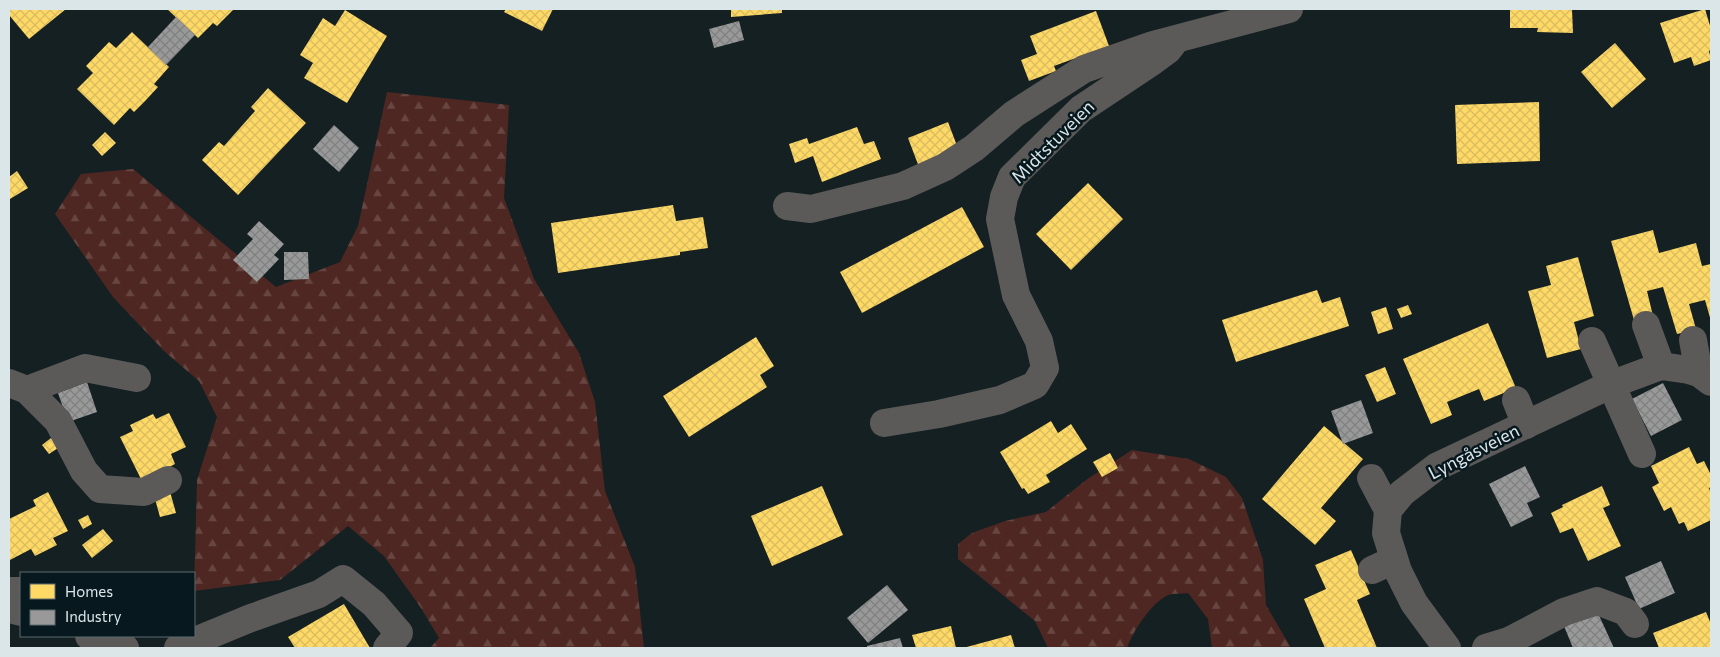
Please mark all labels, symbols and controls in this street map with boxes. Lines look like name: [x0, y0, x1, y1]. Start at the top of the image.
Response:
street label: Midtstuveien: [1006, 95, 1098, 187]
street label: Lyngåsveien: [1424, 419, 1523, 483]
legend: [20, 572, 195, 637]
text: Homes: [65, 582, 113, 600]
text: Industry: [65, 607, 122, 625]

